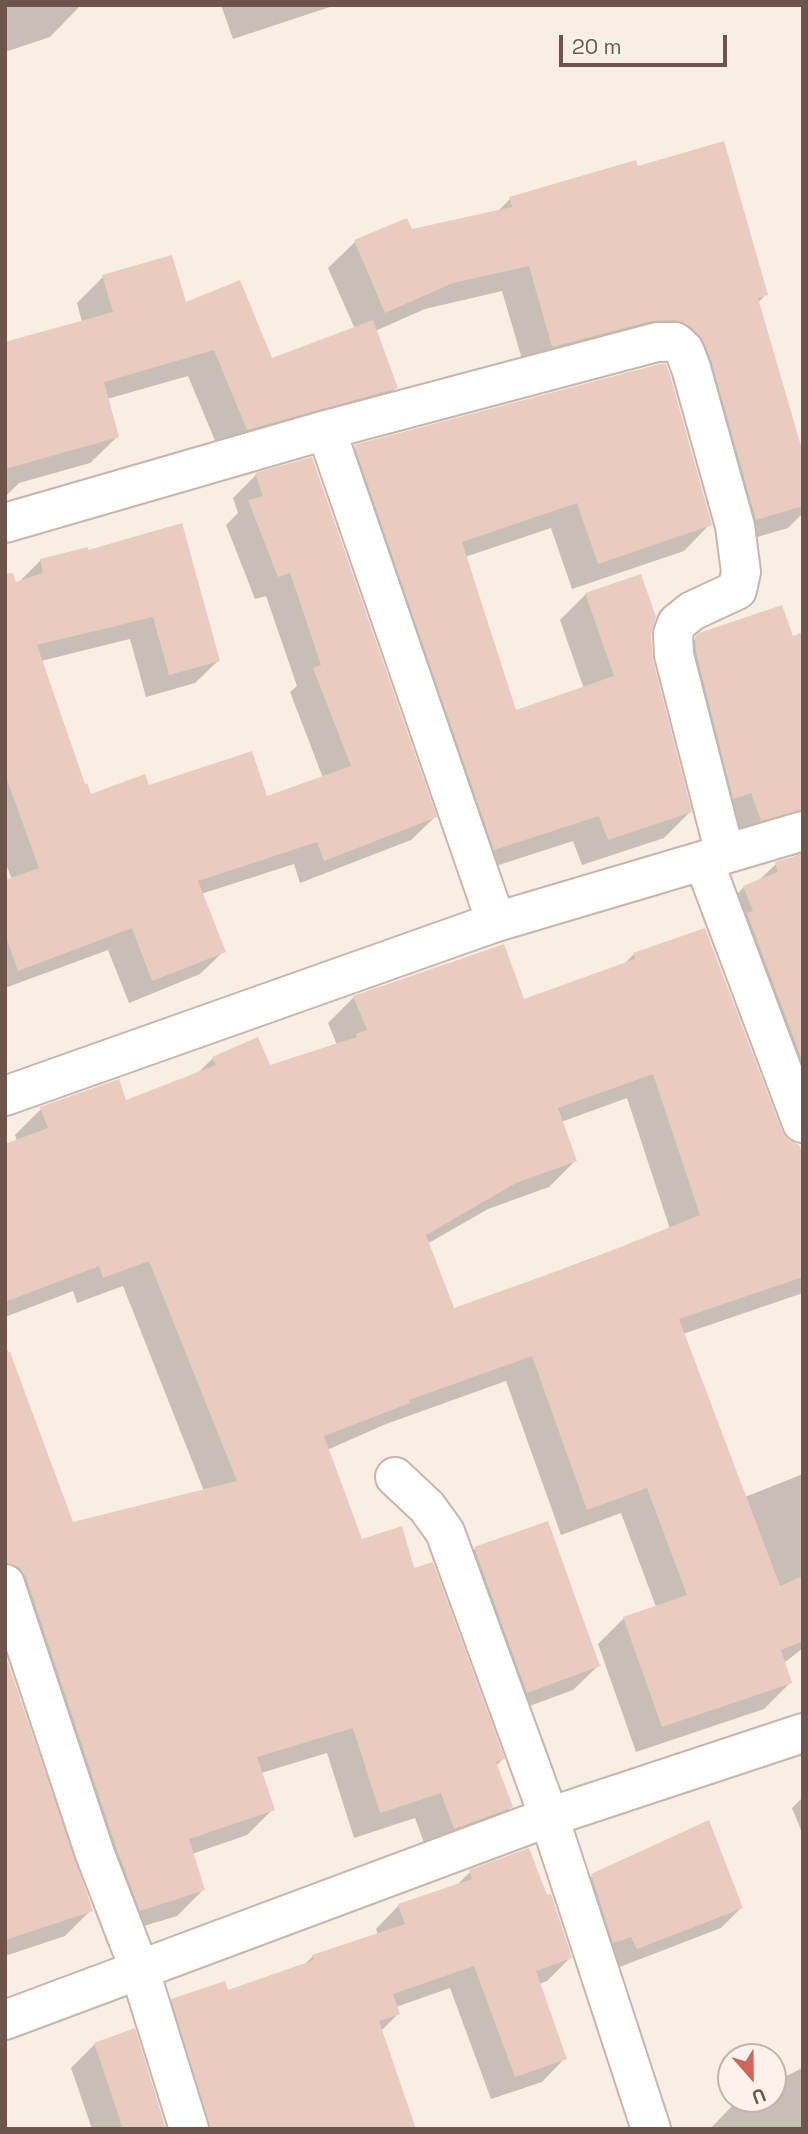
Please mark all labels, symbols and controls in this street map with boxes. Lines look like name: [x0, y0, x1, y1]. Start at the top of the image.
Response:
scale bar: [563, 21, 731, 65]
text: 20 m: [572, 33, 622, 60]
north arrow: [717, 2043, 787, 2113]
text: U: [749, 2082, 769, 2110]

